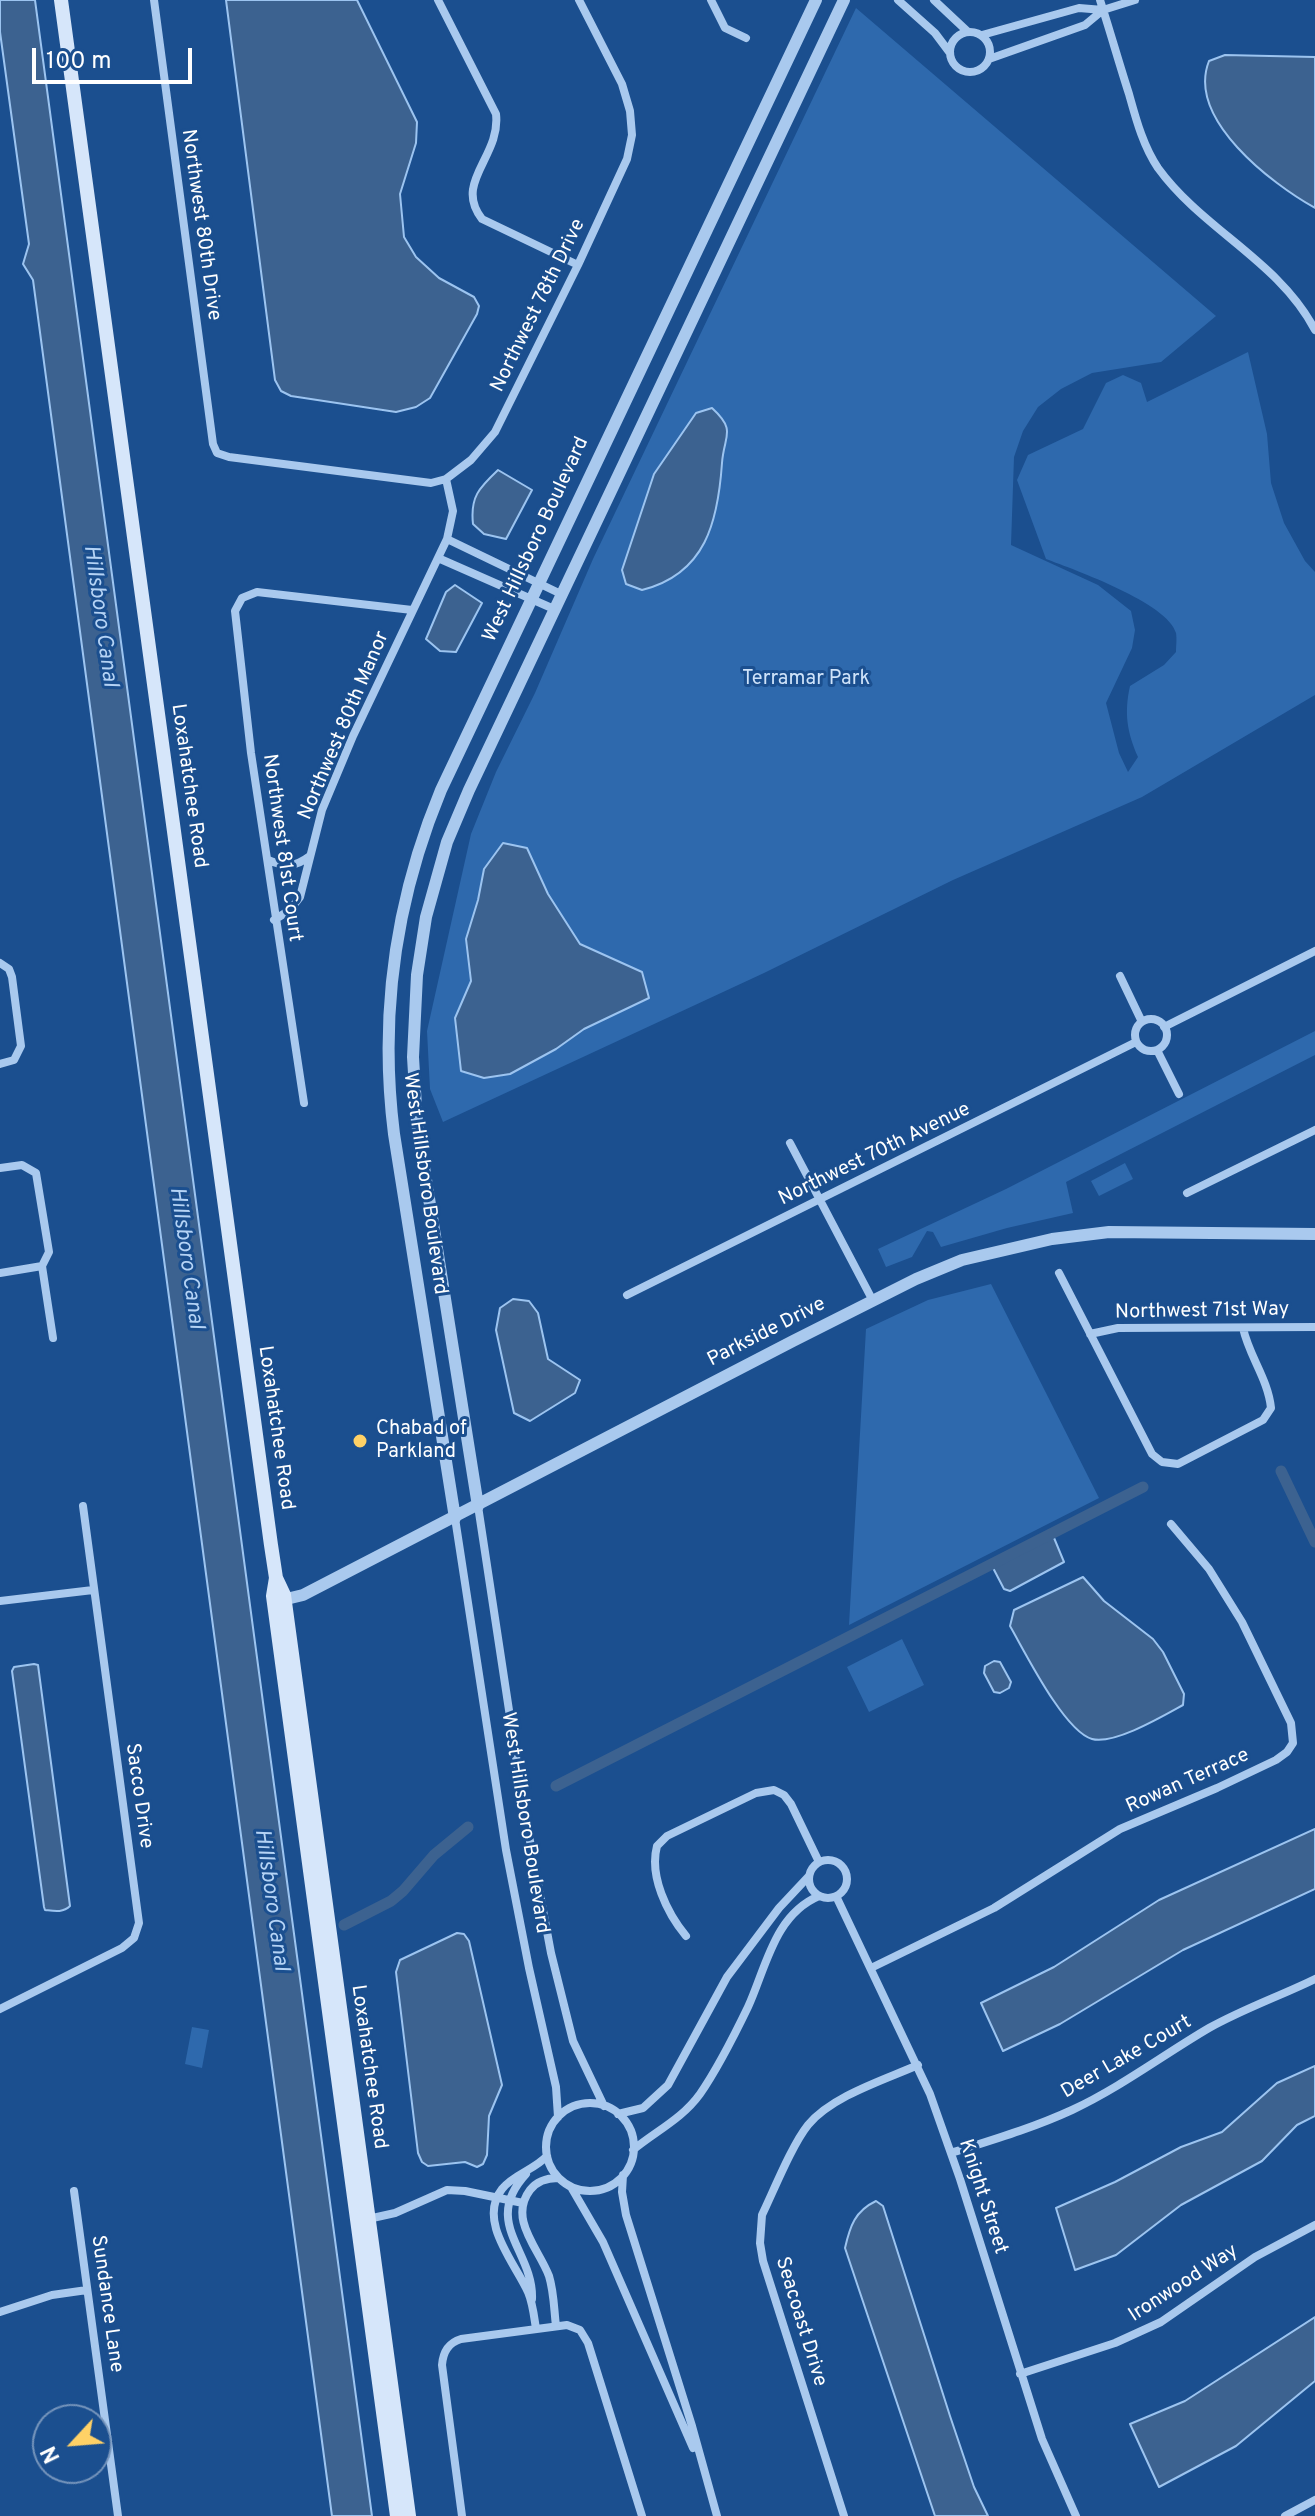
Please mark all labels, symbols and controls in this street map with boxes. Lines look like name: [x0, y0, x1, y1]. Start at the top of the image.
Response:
scale bar: [36, 32, 196, 82]
text: 100 m: [46, 47, 112, 77]
street label: Northwest 80th Drive: [175, 128, 225, 322]
street label: Northwest 78th Drive: [487, 215, 591, 397]
street label: West Hillsboro Boulevard: [479, 434, 595, 646]
water label: Hillsboro Canal: [76, 543, 122, 689]
street label: Northwest 80th Manor: [294, 628, 396, 824]
park label: Terramar Park: [742, 668, 870, 692]
street label: Loxahatchee Road: [165, 702, 211, 870]
street label: Northwest 81st Court: [256, 752, 306, 944]
street label: West Hillsboro Boulevard: [397, 1072, 451, 1296]
street label: Northwest 70th Avenue: [775, 1098, 975, 1212]
water label: Hillsboro Canal: [162, 1185, 208, 1331]
street label: Parkside Drive: [704, 1293, 830, 1373]
street label: Northwest 71st Way: [1115, 1298, 1289, 1326]
street label: Loxahatchee Road: [252, 1344, 298, 1512]
place label: Chabad of Parkland: [376, 1418, 467, 1465]
marker: Chabad of Parkland: [351, 1432, 369, 1450]
street label: West Hillsboro Boulevard: [495, 1711, 553, 1935]
street label: Sacco Drive: [119, 1742, 157, 1850]
street label: Rowan Terrace: [1123, 1744, 1253, 1820]
water label: Hillsboro Canal: [247, 1827, 293, 1973]
street label: Loxahatchee Road: [345, 1983, 391, 2151]
street label: Deer Lake Court: [1058, 2011, 1196, 2105]
street label: Knight Street: [952, 2137, 1012, 2257]
street label: Sundance Lane: [84, 2234, 128, 2374]
street label: Ironwood Way: [1125, 2240, 1243, 2328]
street label: Seacoast Drive: [769, 2254, 831, 2390]
north arrow: [32, 2404, 112, 2484]
text: N: [36, 2441, 67, 2467]

